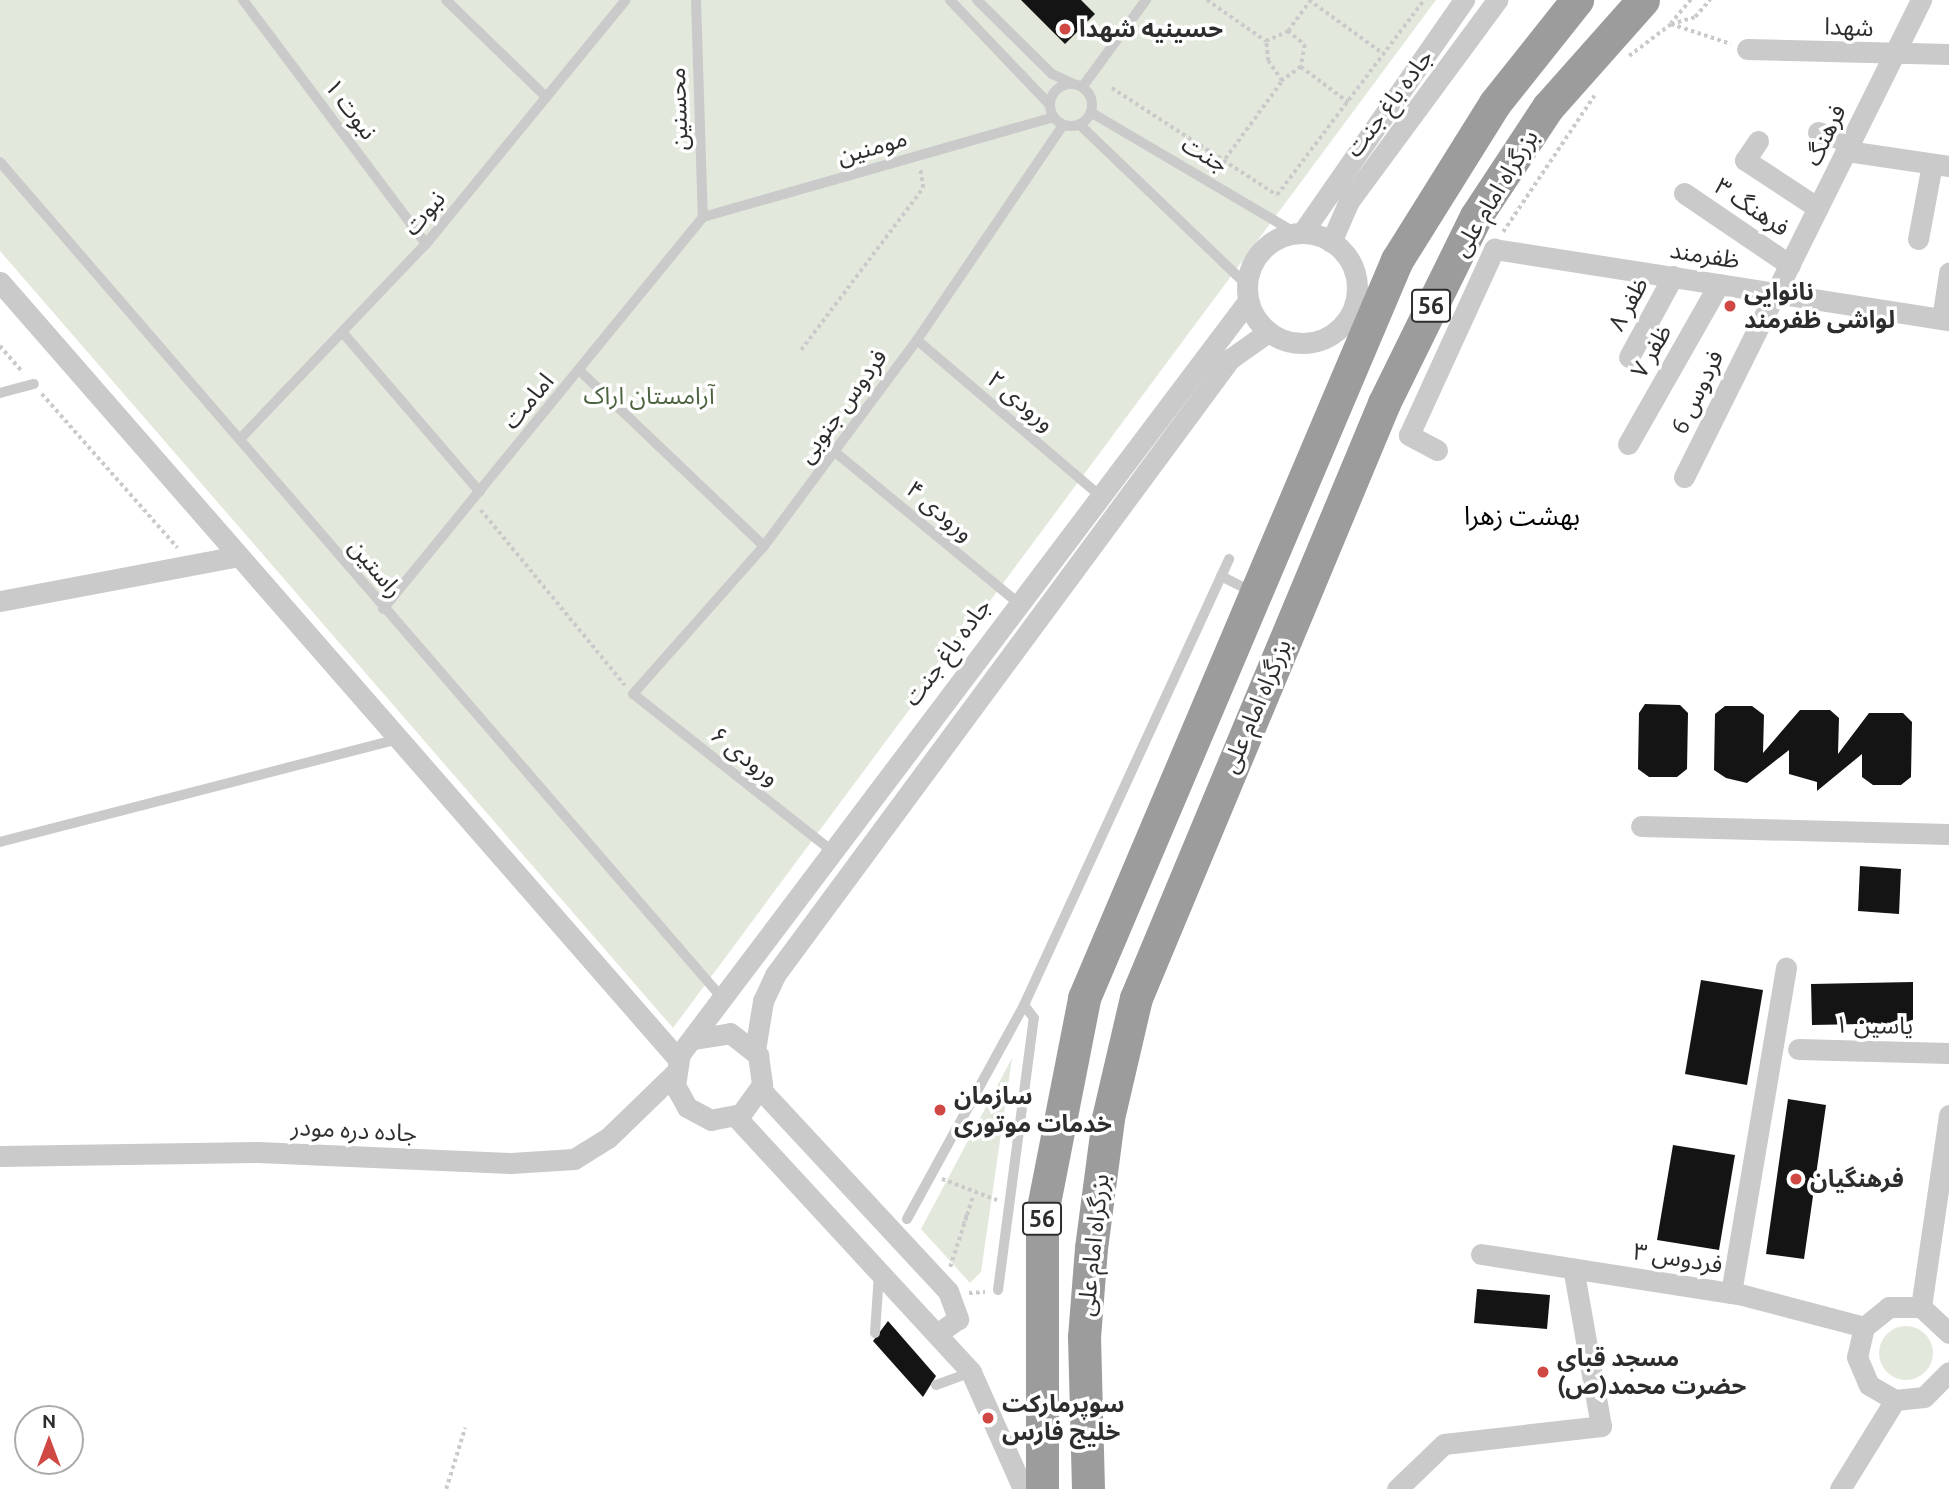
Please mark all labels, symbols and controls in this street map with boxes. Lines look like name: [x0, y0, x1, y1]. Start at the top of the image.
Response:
street label: شهدا: [1824, 12, 1874, 42]
place label: حسینیه شهدا: [1079, 15, 1223, 43]
marker: حسینیه شهدا: [1057, 21, 1073, 37]
street label: جاده باغ جنت: [1339, 43, 1439, 163]
street label: محسنین: [662, 67, 694, 151]
street label: نبوت ۱: [319, 73, 383, 145]
street label: فرهنگ: [1798, 100, 1852, 170]
street label: مومنین: [834, 123, 910, 171]
street label: بزرگراه امام علی: [1446, 124, 1544, 262]
street label: جنت: [1177, 129, 1233, 179]
street label: فرهنگ ۳: [1709, 172, 1795, 242]
street label: نبوت: [397, 185, 451, 241]
street label: ظفرمند: [1668, 235, 1742, 275]
street label: ظفر ۸: [1602, 272, 1654, 336]
place label: نانوایی لواشی ظفرمند: [1744, 278, 1895, 334]
road number: 56: [1410, 286, 1452, 326]
marker: نانوایی لواشی ظفرمند: [1722, 298, 1738, 314]
street label: ظفر ۷: [1624, 319, 1678, 383]
street label: فردوس جنوبی: [791, 343, 893, 469]
street label: فردوس 6: [1664, 345, 1730, 439]
street label: ورودی ۲: [981, 365, 1061, 437]
street label: امامت: [496, 367, 560, 435]
park label: آرامستان اراک: [583, 382, 715, 410]
street label: ورودی ۴: [900, 475, 980, 547]
district label: بهشت زهرا: [1464, 500, 1580, 532]
street label: راستین: [343, 533, 409, 603]
street label: جاده باغ جنت: [897, 592, 997, 712]
street label: بزرگراه امام علی: [1215, 635, 1297, 777]
street label: ورودی ۶: [705, 720, 785, 792]
street label: یاسین ۱: [1834, 1010, 1914, 1040]
place label: سازمان خدمات موتوری: [954, 1082, 1112, 1138]
marker: سازمان خدمات موتوری: [932, 1102, 948, 1118]
street label: جاده دره مودر: [290, 1112, 418, 1148]
place label: فرهنگیان: [1810, 1165, 1904, 1193]
marker: فرهنگیان: [1788, 1171, 1804, 1187]
street label: بزرگراه امام علی: [1071, 1172, 1115, 1318]
road number: 56: [1021, 1200, 1063, 1238]
street label: فردوس ۳: [1631, 1237, 1725, 1279]
place label: مسجد قبای حضرت محمد‌(ص): [1557, 1344, 1746, 1400]
marker: مسجد قبای حضرت محمد‌(ص): [1535, 1364, 1551, 1380]
place label: سوپرمارکت خلیج فارس: [1002, 1390, 1125, 1446]
north arrow: [14, 1405, 84, 1475]
text: N: [42, 1410, 56, 1432]
marker: سوپرمارکت خلیج فارس: [980, 1410, 996, 1426]

